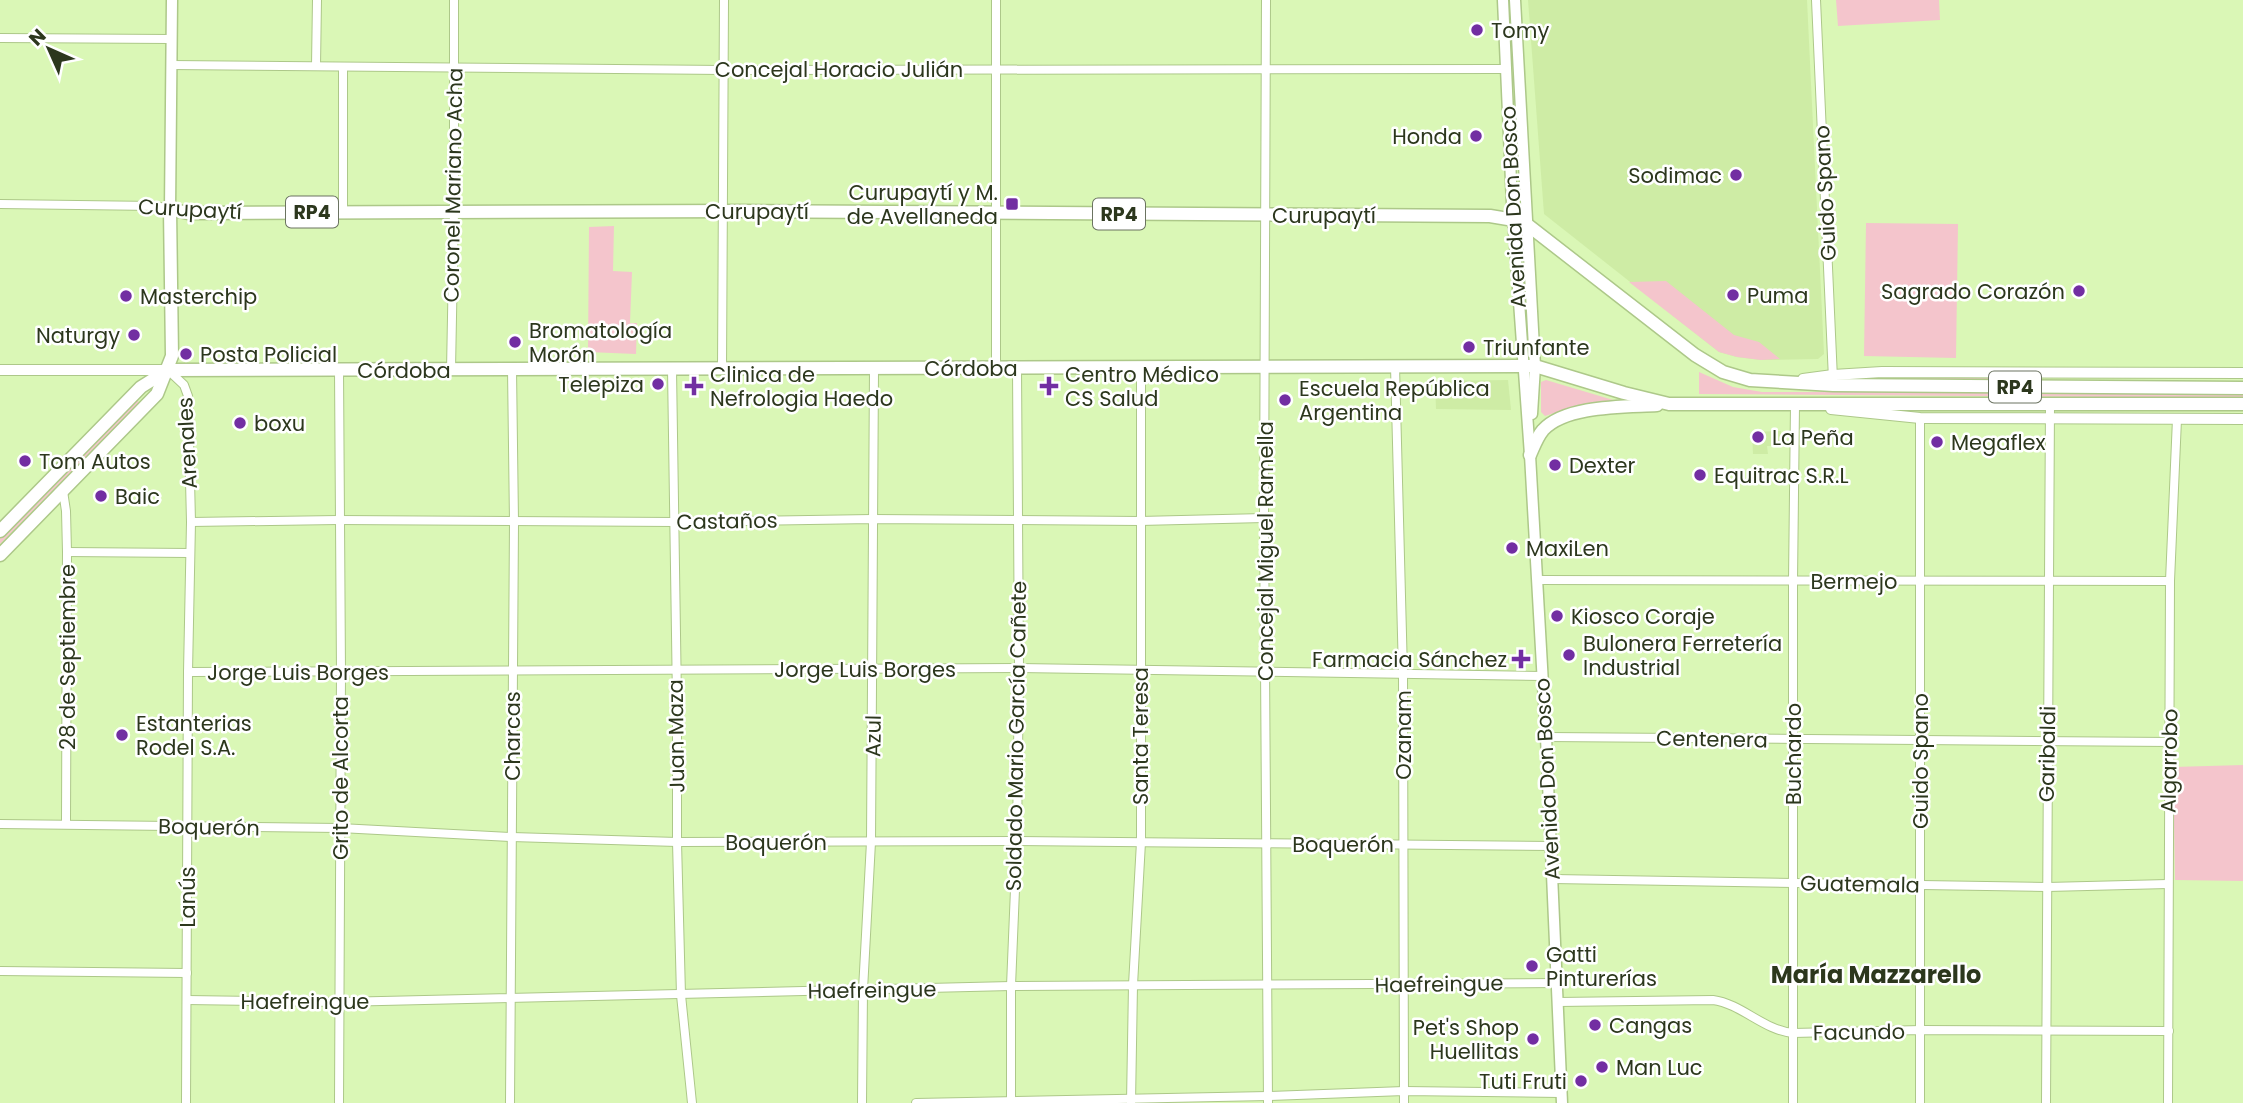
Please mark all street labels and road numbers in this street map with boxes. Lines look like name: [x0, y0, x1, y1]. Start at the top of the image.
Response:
street label: Concejal Horacio Julián: [715, 55, 963, 84]
street label: Coronel Mariano Acha: [436, 67, 470, 303]
street label: Avenida Don Bosco: [1493, 105, 1533, 309]
street label: Guido Spano: [1807, 124, 1843, 262]
street label: Curupaytí: [137, 192, 243, 226]
road number: RP4: [286, 196, 338, 228]
street label: Curupaytí: [705, 197, 809, 226]
road number: RP4: [1093, 198, 1145, 230]
street label: Curupaytí: [1272, 201, 1376, 230]
street label: Córdoba: [924, 354, 1018, 383]
street label: Córdoba: [357, 356, 451, 385]
road number: RP4: [1989, 372, 2041, 402]
street label: Arenales: [170, 396, 204, 490]
street label: Concejal Miguel Ramella: [1251, 421, 1280, 681]
street label: Castaños: [676, 506, 778, 536]
street label: 28 de Septiembre: [53, 564, 82, 750]
street label: Bermejo: [1810, 567, 1898, 596]
street label: Soldado Mario García Cañete: [999, 581, 1033, 891]
street label: Jorge Luis Borges: [774, 655, 956, 684]
street label: Jorge Luis Borges: [207, 658, 389, 687]
street label: Santa Teresa: [1126, 667, 1155, 805]
street label: Avenida Don Bosco: [1527, 677, 1567, 881]
street label: Juan Maza: [661, 679, 691, 793]
street label: Ozanam: [1389, 690, 1418, 780]
street label: Charcas: [498, 691, 527, 781]
street label: Guido Spano: [1906, 693, 1935, 829]
street label: Grito de Alcorta: [326, 696, 355, 860]
street label: Buchardo: [1779, 703, 1808, 805]
street label: Garibaldi: [2032, 706, 2062, 802]
street label: Algarrobo: [2154, 709, 2184, 813]
street label: Azul: [858, 715, 888, 757]
street label: Centenera: [1656, 724, 1768, 754]
street label: Boquerón: [158, 812, 260, 842]
street label: Boquerón: [725, 828, 827, 857]
street label: Boquerón: [1292, 830, 1394, 859]
street label: Lanús: [173, 866, 202, 928]
street label: Guatemala: [1800, 868, 1920, 900]
street label: Haefreingue: [1374, 968, 1504, 1000]
street label: Haefreingue: [807, 974, 937, 1006]
street label: Haefreingue: [241, 987, 369, 1016]
street label: Facundo: [1813, 1017, 1905, 1047]

